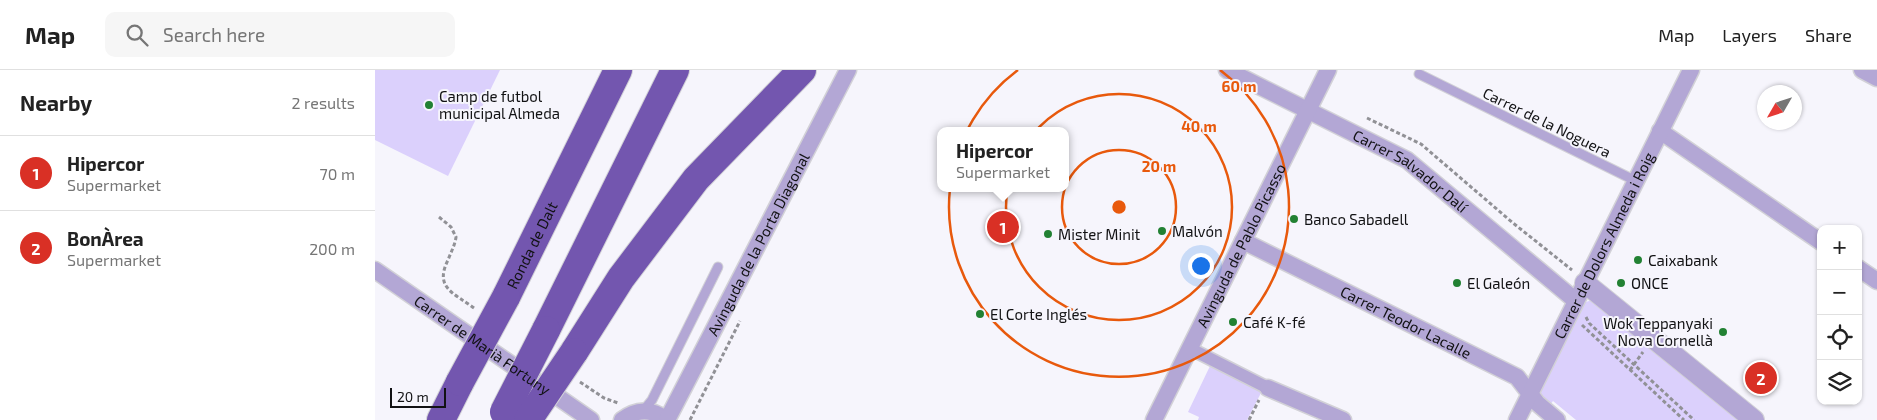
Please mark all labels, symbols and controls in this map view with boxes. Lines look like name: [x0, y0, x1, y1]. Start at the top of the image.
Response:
search box: [105, 12, 455, 57]
text: Map: [25, 20, 75, 49]
icon: search: [123, 21, 151, 49]
text: Search here: [163, 23, 265, 46]
text: Map: [1658, 24, 1694, 46]
text: Layers: [1722, 24, 1777, 46]
text: Share: [1805, 24, 1852, 46]
text: 60 m: [1222, 77, 1256, 95]
street label: Carrer de la Noguera: [1480, 83, 1614, 161]
north arrow: [1757, 85, 1802, 130]
place label: Camp de futbol municipal Almeda: [439, 87, 560, 122]
text: Nearby: [20, 90, 92, 115]
text: 2 results: [292, 93, 355, 112]
marker: Camp de futbol municipal Almeda: [423, 99, 435, 111]
text: 40 m: [1181, 117, 1217, 135]
street label: Carrer Salvador Dalí: [1350, 126, 1472, 217]
popup: [937, 127, 1069, 192]
text: Hipercor: [956, 139, 1033, 162]
street label: Avinguda de la Porta Diagonal: [703, 149, 813, 339]
street label: Carrer de Dolors Almeda i Roig: [1550, 149, 1658, 342]
text: Hipercor: [67, 152, 144, 175]
text: 20 m: [1142, 157, 1176, 175]
street label: Avinguda de Pablo Picasso: [1193, 161, 1289, 330]
text: Supermarket: [956, 162, 1050, 181]
text: 1: [33, 164, 39, 183]
text: 70 m: [320, 164, 355, 183]
text: Supermarket: [67, 175, 161, 194]
street label: Ronda de Dalt: [503, 198, 561, 292]
centre of rings: [1110, 198, 1128, 216]
pin: 1: [987, 208, 1019, 246]
place label: Banco Sabadell: [1304, 210, 1409, 228]
marker: Banco Sabadell: [1288, 213, 1300, 225]
place label: Malvón: [1172, 222, 1223, 240]
place label: Mister Minit: [1058, 225, 1141, 243]
marker: Malvón: [1156, 225, 1168, 237]
map controls: [1817, 225, 1862, 405]
button: +: [1817, 225, 1862, 270]
text: BonÀrea: [67, 227, 144, 250]
marker: Mister Minit: [1042, 228, 1054, 240]
text: 2: [31, 239, 41, 258]
text: 200 m: [309, 239, 355, 258]
text: Supermarket: [67, 250, 161, 269]
place label: Caixabank: [1648, 251, 1718, 269]
your location: [1188, 253, 1214, 279]
marker: Caixabank: [1632, 254, 1644, 266]
button: −: [1817, 270, 1862, 315]
place label: El Galeón: [1467, 274, 1530, 292]
place label: ONCE: [1631, 274, 1669, 292]
marker: El Galeón: [1451, 277, 1463, 289]
marker: ONCE: [1615, 277, 1627, 289]
street label: Carrer Teodor Lacalle: [1338, 282, 1474, 362]
street label: Carrer de Marià Fortuny: [411, 291, 554, 398]
place label: El Corte Inglés: [990, 305, 1087, 323]
marker: El Corte Inglés: [974, 308, 986, 320]
place label: Café K-fé: [1243, 313, 1306, 331]
place label: Wok Teppanyaki Nova Cornellà: [1603, 314, 1713, 349]
button: locate: [1817, 315, 1862, 360]
marker: Café K-fé: [1227, 316, 1239, 328]
marker: Wok Teppanyaki Nova Cornellà: [1717, 326, 1729, 338]
pin: 2: [1745, 359, 1777, 397]
button: layers: [1817, 360, 1862, 405]
scale bar: [390, 385, 446, 408]
text: 20 m: [397, 388, 429, 405]

